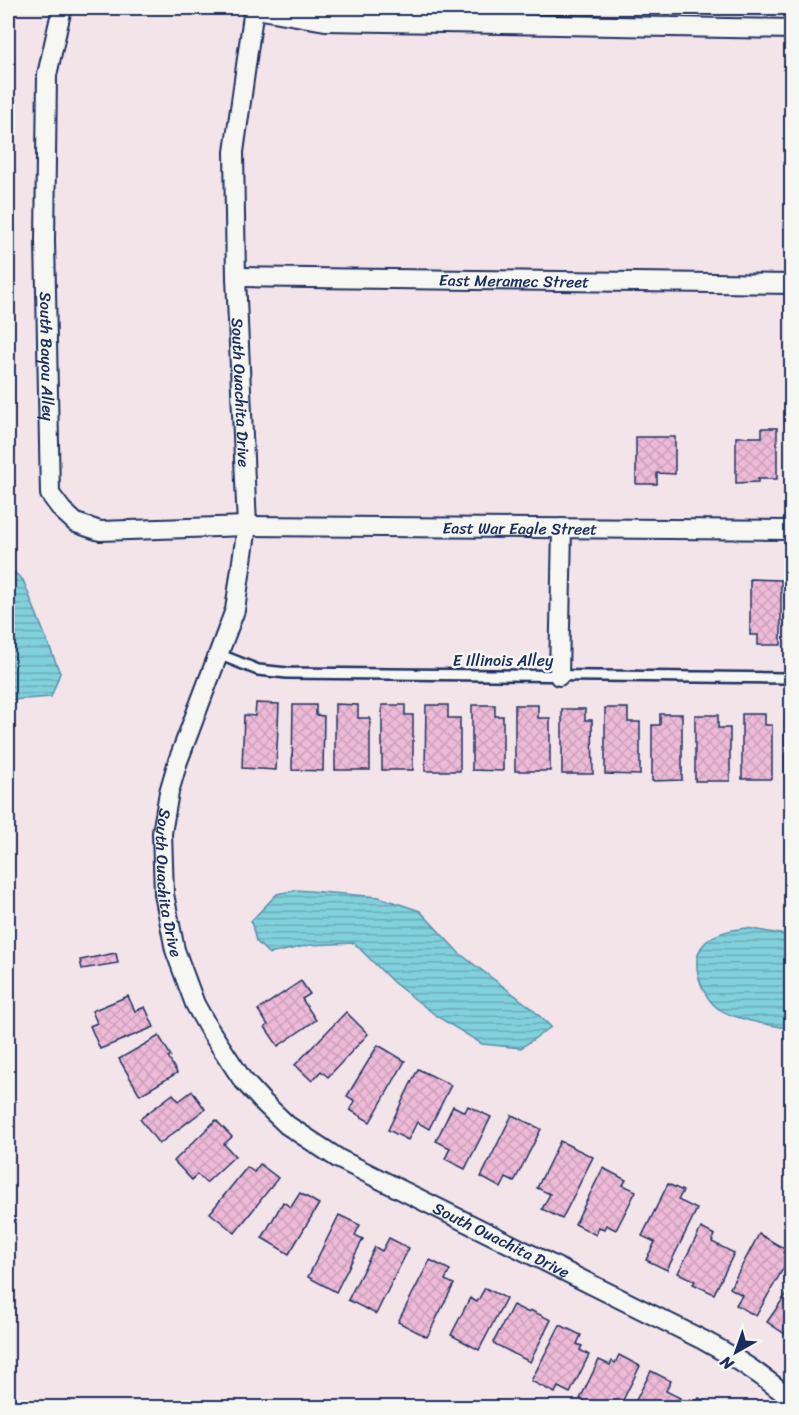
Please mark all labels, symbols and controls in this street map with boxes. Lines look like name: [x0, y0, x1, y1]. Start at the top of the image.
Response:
street label: East Meramec Street: [439, 266, 589, 296]
street label: South Bayou Alley: [31, 291, 63, 422]
street label: South Ouachita Drive: [223, 317, 258, 468]
street label: East War Eagle Street: [442, 513, 597, 544]
street label: E Illinois Alley: [453, 646, 554, 675]
street label: South Ouachita Drive: [147, 806, 191, 962]
street label: South Ouachita Drive: [428, 1194, 575, 1287]
north arrow: [706, 1322, 766, 1382]
text: N: [712, 1348, 741, 1378]

